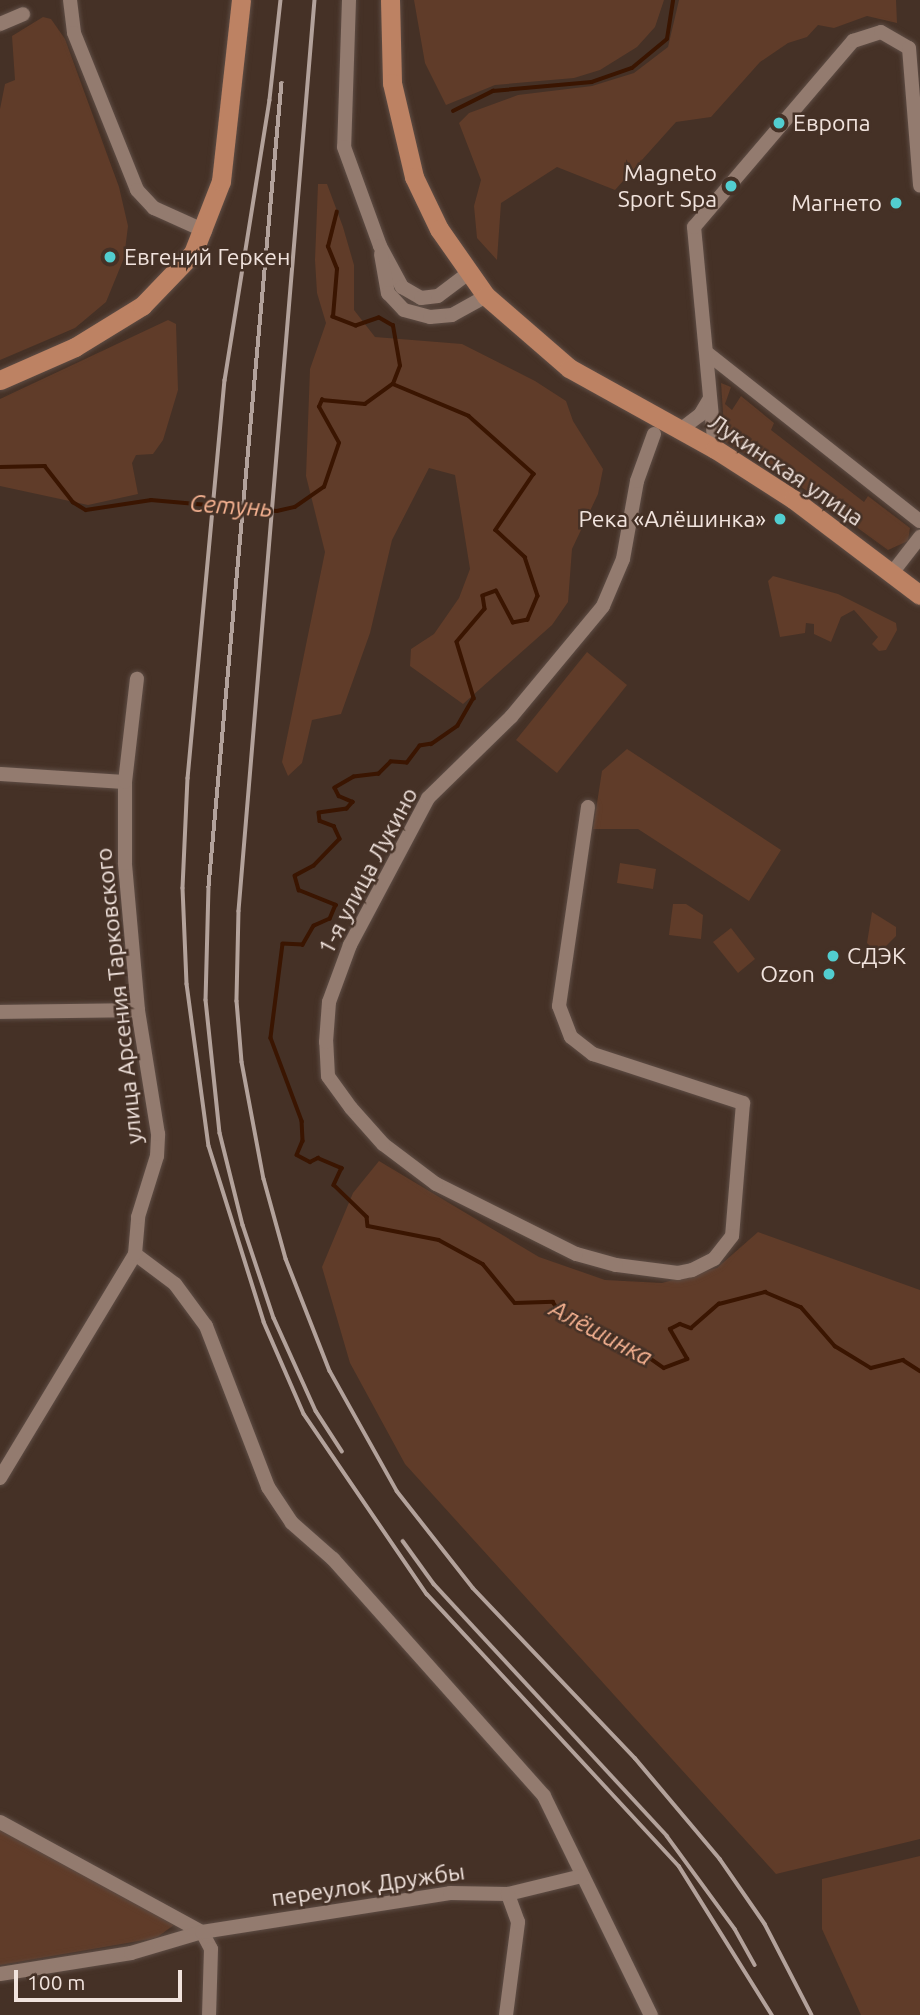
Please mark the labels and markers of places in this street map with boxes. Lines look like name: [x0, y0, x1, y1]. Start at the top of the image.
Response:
place label: Европа: [793, 109, 871, 137]
marker: Европа: [771, 115, 787, 131]
place label: Magneto Sport Spa: [618, 159, 717, 213]
marker: Magneto Sport Spa: [723, 178, 739, 194]
place label: Магнето: [791, 189, 882, 217]
marker: Магнето: [888, 195, 904, 211]
place label: Евгений Геркен: [124, 243, 290, 271]
marker: Евгений Геркен: [102, 249, 118, 265]
place label: Река «Алёшинка»: [579, 505, 766, 533]
marker: Река «Алёшинка»: [772, 511, 788, 527]
place label: СДЭК: [847, 942, 906, 970]
marker: СДЭК: [825, 948, 841, 964]
place label: Ozon: [760, 960, 815, 988]
marker: Ozon: [821, 966, 837, 982]

